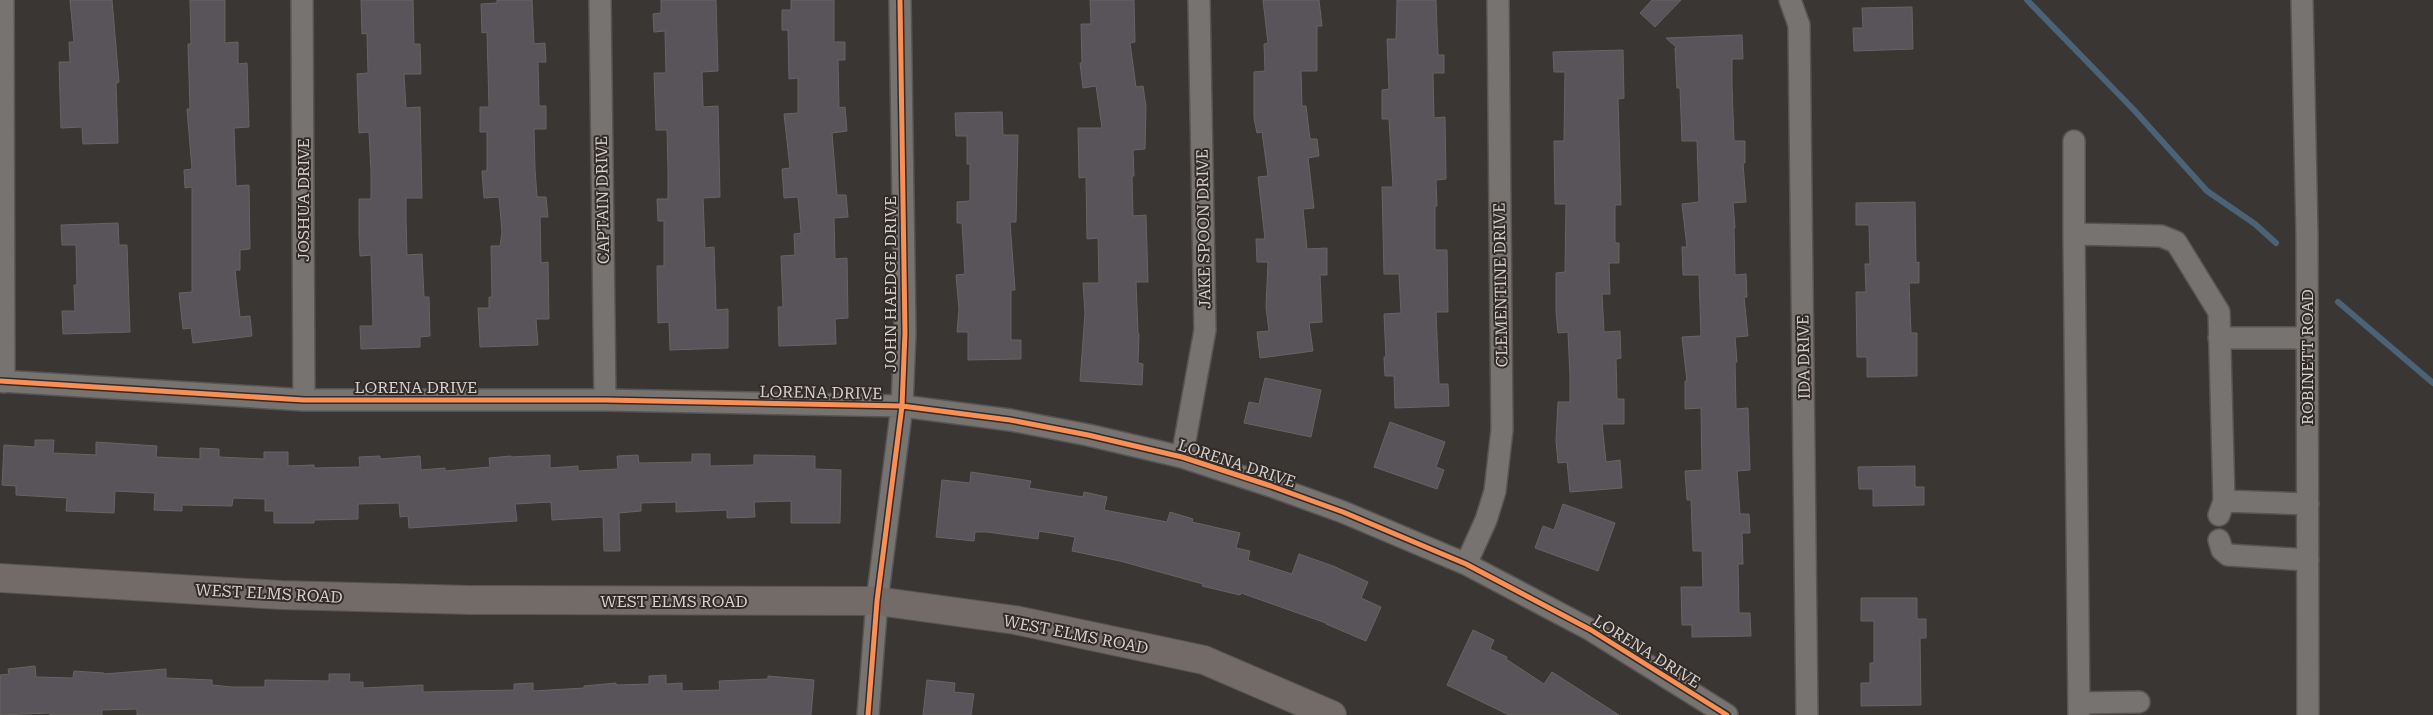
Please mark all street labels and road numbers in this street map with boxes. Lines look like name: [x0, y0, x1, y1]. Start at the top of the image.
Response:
street label: CAPTAIN DRIVE: [592, 136, 613, 264]
street label: JOSHUA DRIVE: [294, 138, 313, 262]
street label: JAKE SPOON DRIVE: [1193, 149, 1214, 309]
street label: JOHN HAEDGE DRIVE: [881, 196, 900, 372]
street label: CLEMENTINE DRIVE: [1490, 202, 1511, 367]
street label: ROBINETT ROAD: [2298, 289, 2317, 425]
street label: IDA DRIVE: [1793, 315, 1814, 399]
street label: LORENA DRIVE: [355, 378, 477, 397]
street label: LORENA DRIVE: [759, 382, 883, 403]
street label: LORENA DRIVE: [1176, 435, 1298, 491]
street label: WEST ELMS ROAD: [195, 580, 343, 607]
street label: WEST ELMS ROAD: [600, 592, 748, 611]
street label: WEST ELMS ROAD: [1002, 611, 1150, 658]
street label: LORENA DRIVE: [1590, 611, 1704, 692]

